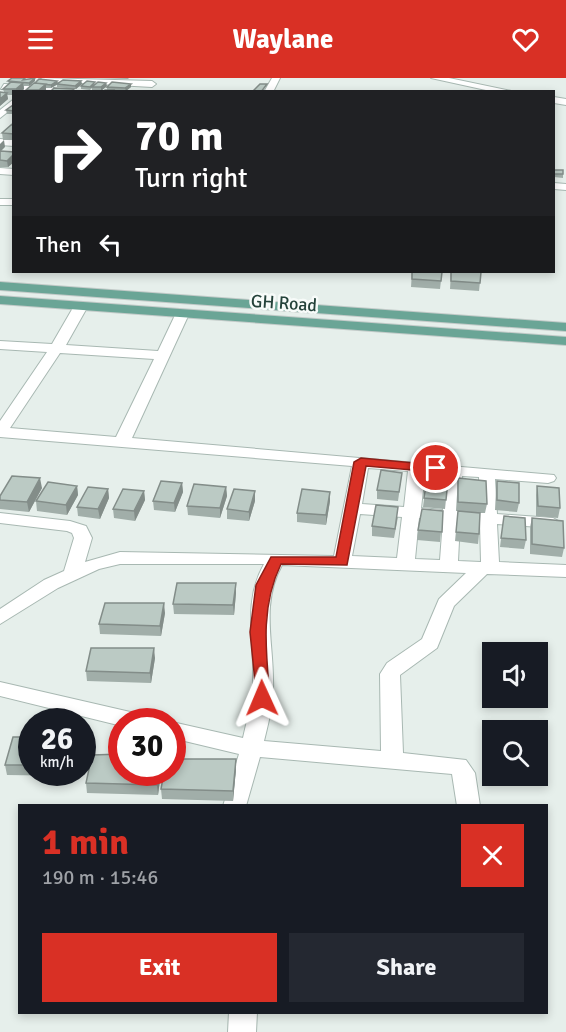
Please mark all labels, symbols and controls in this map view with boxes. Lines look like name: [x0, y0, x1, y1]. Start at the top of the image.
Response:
icon: menu: [24, 23, 57, 56]
text: Waylane: [232, 23, 334, 56]
icon: heart: [509, 23, 542, 56]
text: 70 m: [135, 111, 224, 162]
icon: right: [36, 114, 114, 192]
text: Turn right: [135, 162, 248, 195]
icon: left: [94, 228, 127, 261]
text: Then: [36, 231, 82, 258]
street label: GH Road: [250, 290, 318, 316]
pin: [410, 442, 461, 493]
icon: arrive: [419, 451, 452, 484]
map controls: [482, 642, 548, 786]
button: sound: [482, 642, 548, 708]
position arrow: [230, 666, 294, 730]
speed limit sign: 30: [108, 708, 186, 786]
button: search: [482, 720, 548, 786]
text: 26: [41, 721, 73, 758]
text: km/h: [40, 753, 74, 771]
text: 1 min: [42, 820, 129, 865]
button: close: [461, 824, 524, 887]
text: 190 m · 15:46: [42, 865, 158, 890]
button: Exit: [42, 933, 277, 1002]
button: Share: [289, 933, 524, 1002]

